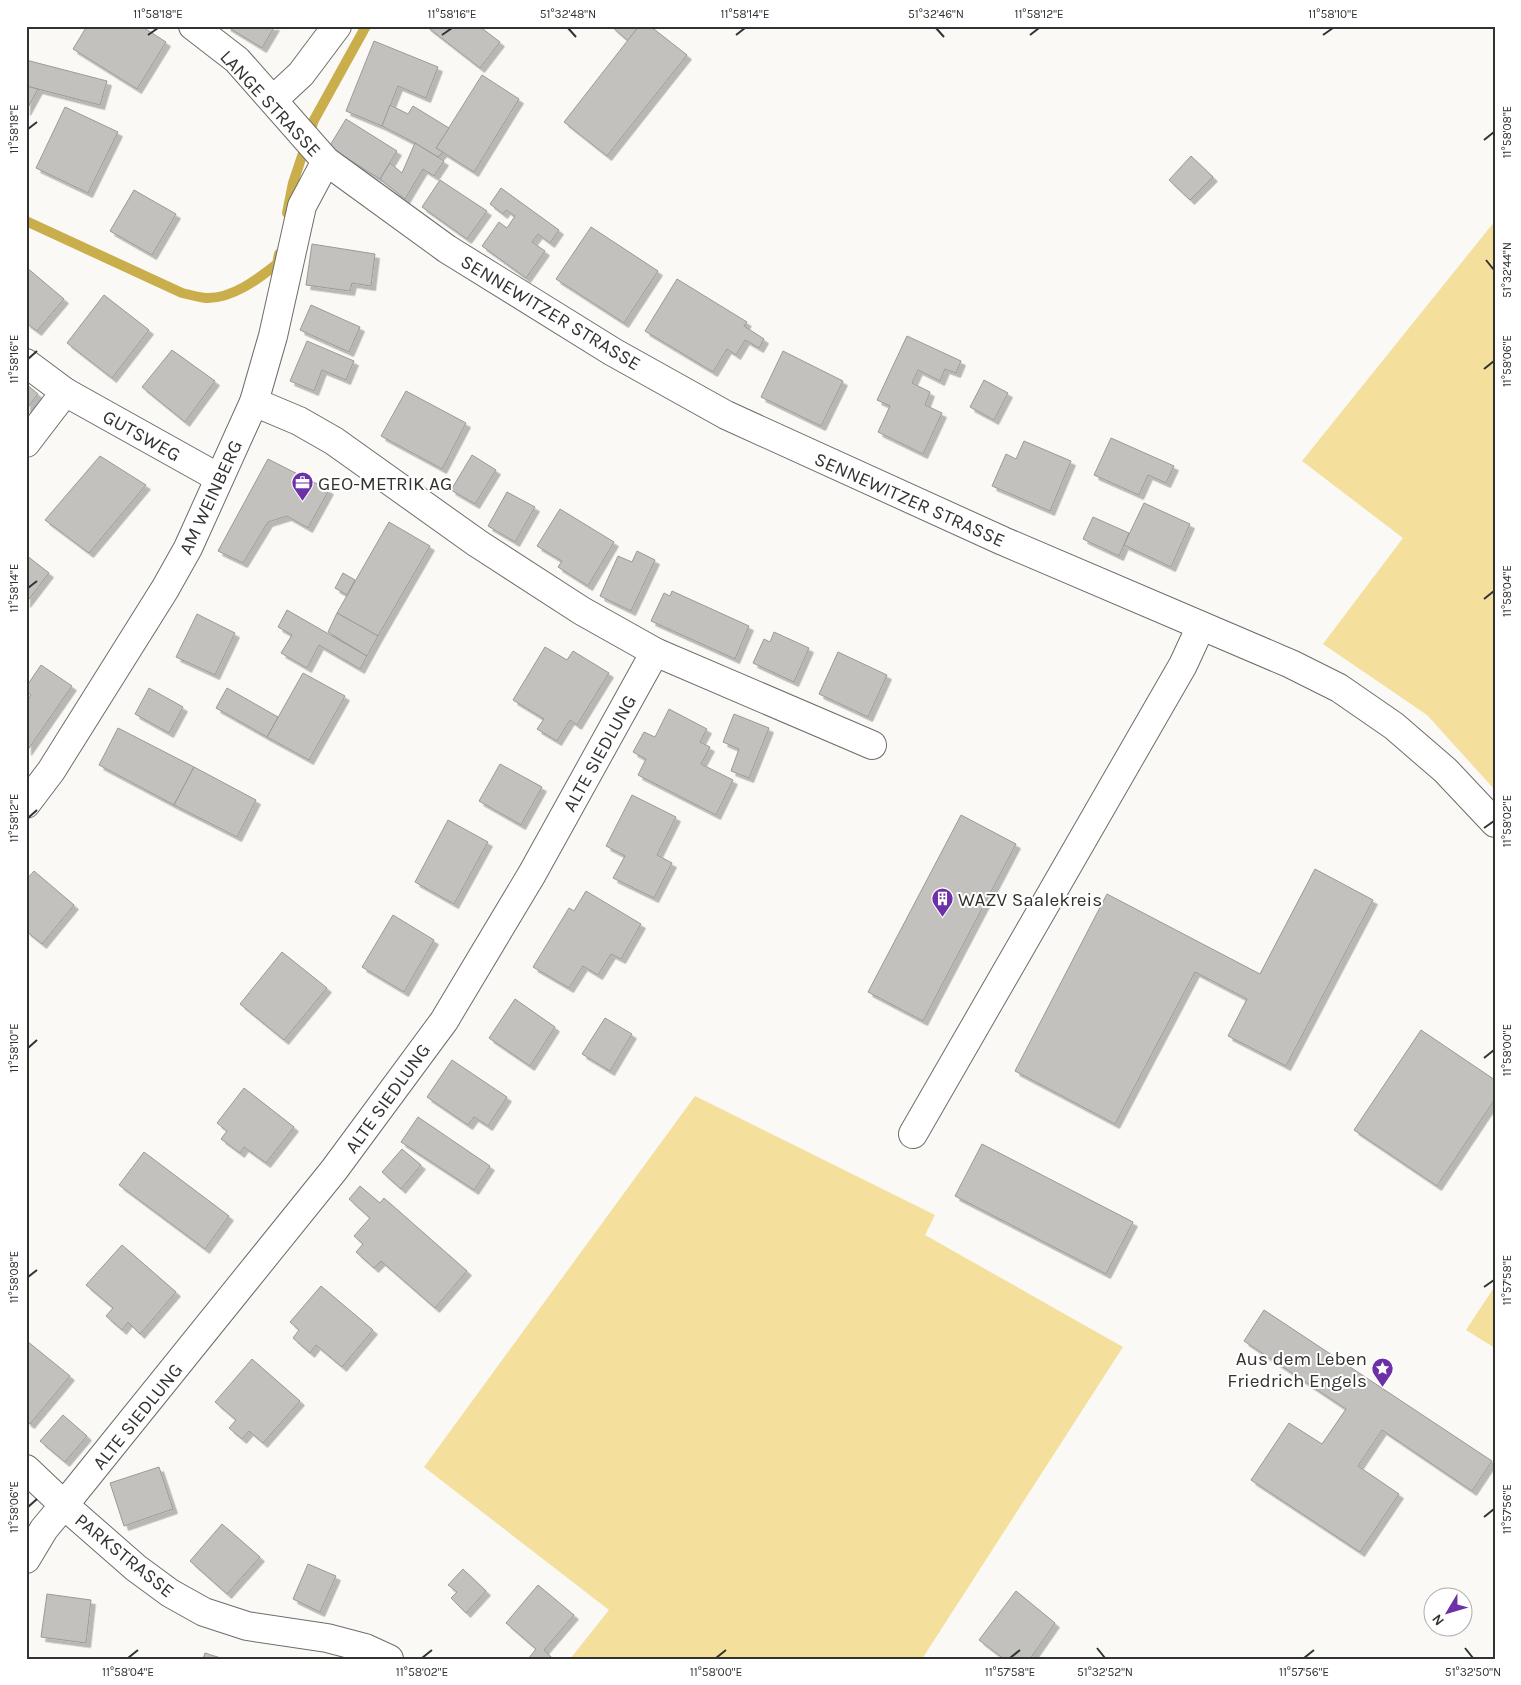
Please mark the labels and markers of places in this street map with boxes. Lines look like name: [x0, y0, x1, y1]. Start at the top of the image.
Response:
office icon: GEO-METRIK AG: [290, 471, 314, 502]
place label: GEO-METRIK AG: [318, 473, 452, 495]
building icon: WAZV Saalekreis: [930, 887, 954, 918]
place label: WAZV Saalekreis: [958, 889, 1102, 911]
place label: Aus dem Leben Friedrich Engels: [1227, 1348, 1367, 1392]
place icon: Aus dem Leben Friedrich Engels: [1371, 1357, 1395, 1388]

